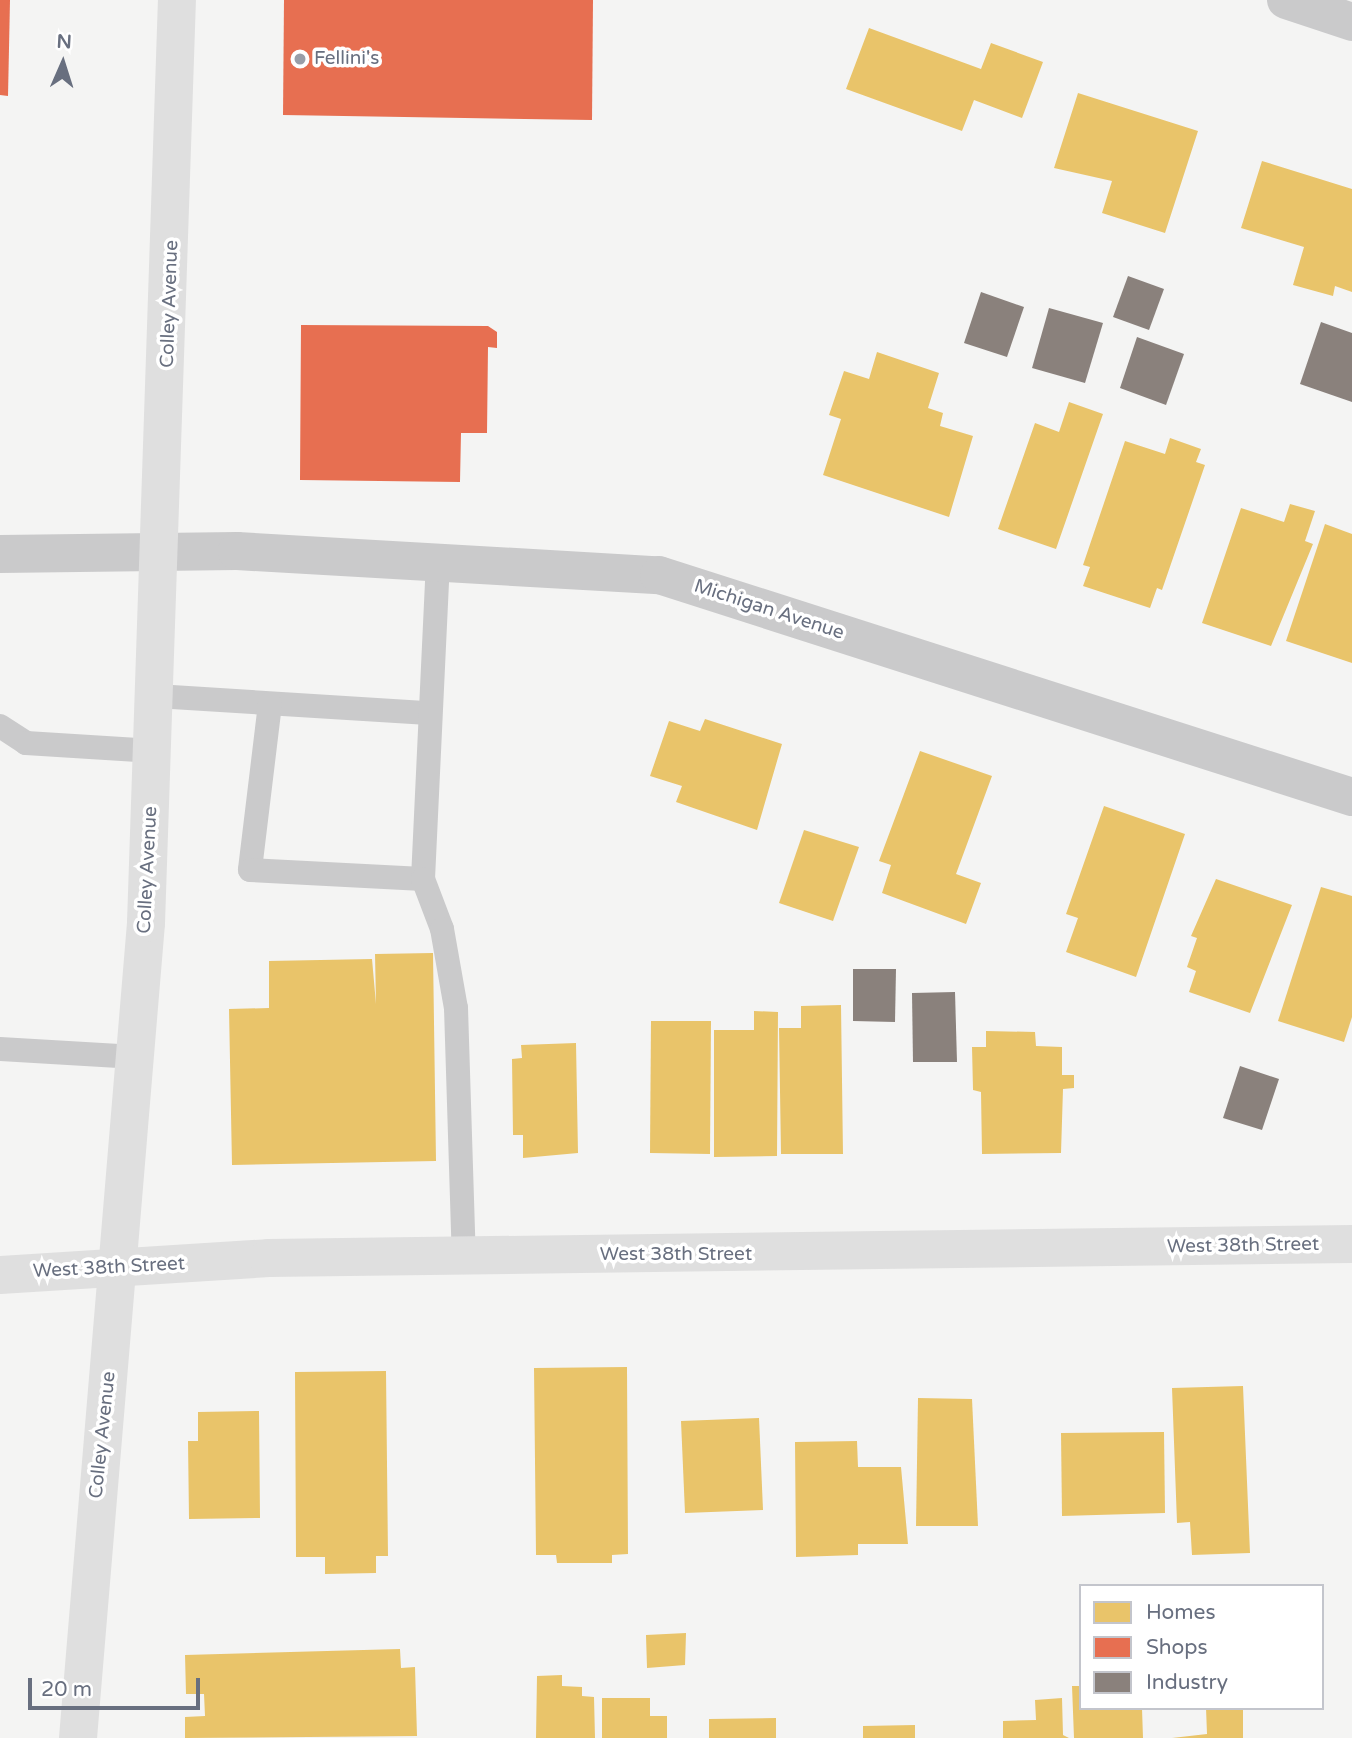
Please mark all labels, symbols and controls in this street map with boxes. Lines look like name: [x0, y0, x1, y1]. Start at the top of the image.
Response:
north arrow: [28, 28, 98, 98]
text: N: [56, 31, 72, 53]
place label: Fellini's: [314, 48, 379, 70]
marker: Fellini's: [292, 51, 308, 67]
street label: Colley Avenue: [156, 240, 184, 368]
street label: Michigan Avenue: [691, 575, 847, 645]
street label: Colley Avenue: [133, 806, 163, 934]
street label: West 38th Street: [1167, 1233, 1319, 1259]
street label: West 38th Street: [600, 1244, 752, 1266]
street label: West 38th Street: [32, 1253, 186, 1283]
street label: Colley Avenue: [85, 1370, 121, 1500]
legend: [1079, 1584, 1324, 1710]
text: Homes: [1146, 1600, 1216, 1625]
text: Shops: [1146, 1635, 1208, 1660]
scale bar: [32, 1664, 203, 1708]
text: Industry: [1146, 1670, 1228, 1695]
text: 20 m: [41, 1677, 92, 1702]

